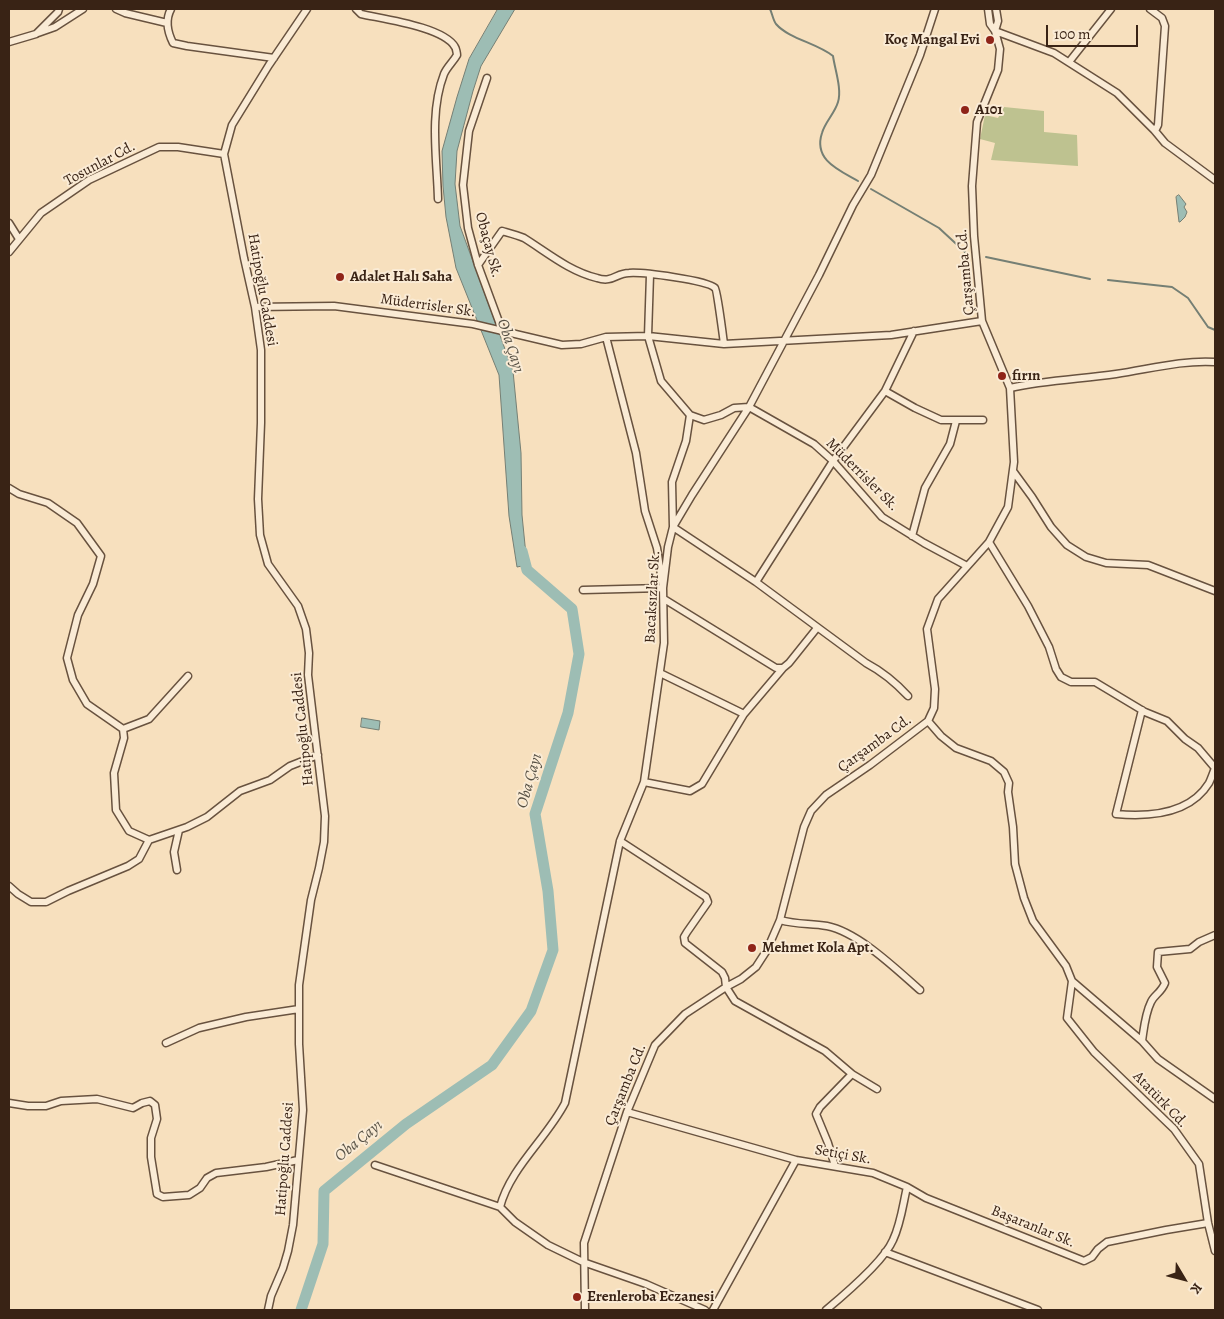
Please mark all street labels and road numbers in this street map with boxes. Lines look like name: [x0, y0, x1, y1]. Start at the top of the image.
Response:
street label: Tosunlar Cd.: [61, 138, 139, 190]
street label: Obaçay Sk.: [471, 210, 505, 280]
street label: Çarşamba Cd.: [953, 228, 979, 316]
street label: Hatipoğlu Caddesi: [243, 232, 281, 348]
street label: Müderrisler Sk.: [379, 290, 477, 322]
street label: Müderrisler Sk.: [822, 435, 902, 515]
street label: Bacaksızlar Sk.: [642, 550, 664, 644]
street label: Hatipoğlu Caddesi: [288, 671, 318, 787]
street label: Çarşamba Cd.: [835, 711, 915, 777]
street label: Çarşamba Cd.: [601, 1041, 651, 1129]
street label: Atatürk Cd.: [1129, 1068, 1191, 1132]
street label: Hatipoğlu Caddesi: [272, 1101, 298, 1217]
street label: Setiçi Sk.: [813, 1141, 873, 1169]
street label: Başaranlar Sk.: [988, 1202, 1078, 1252]

